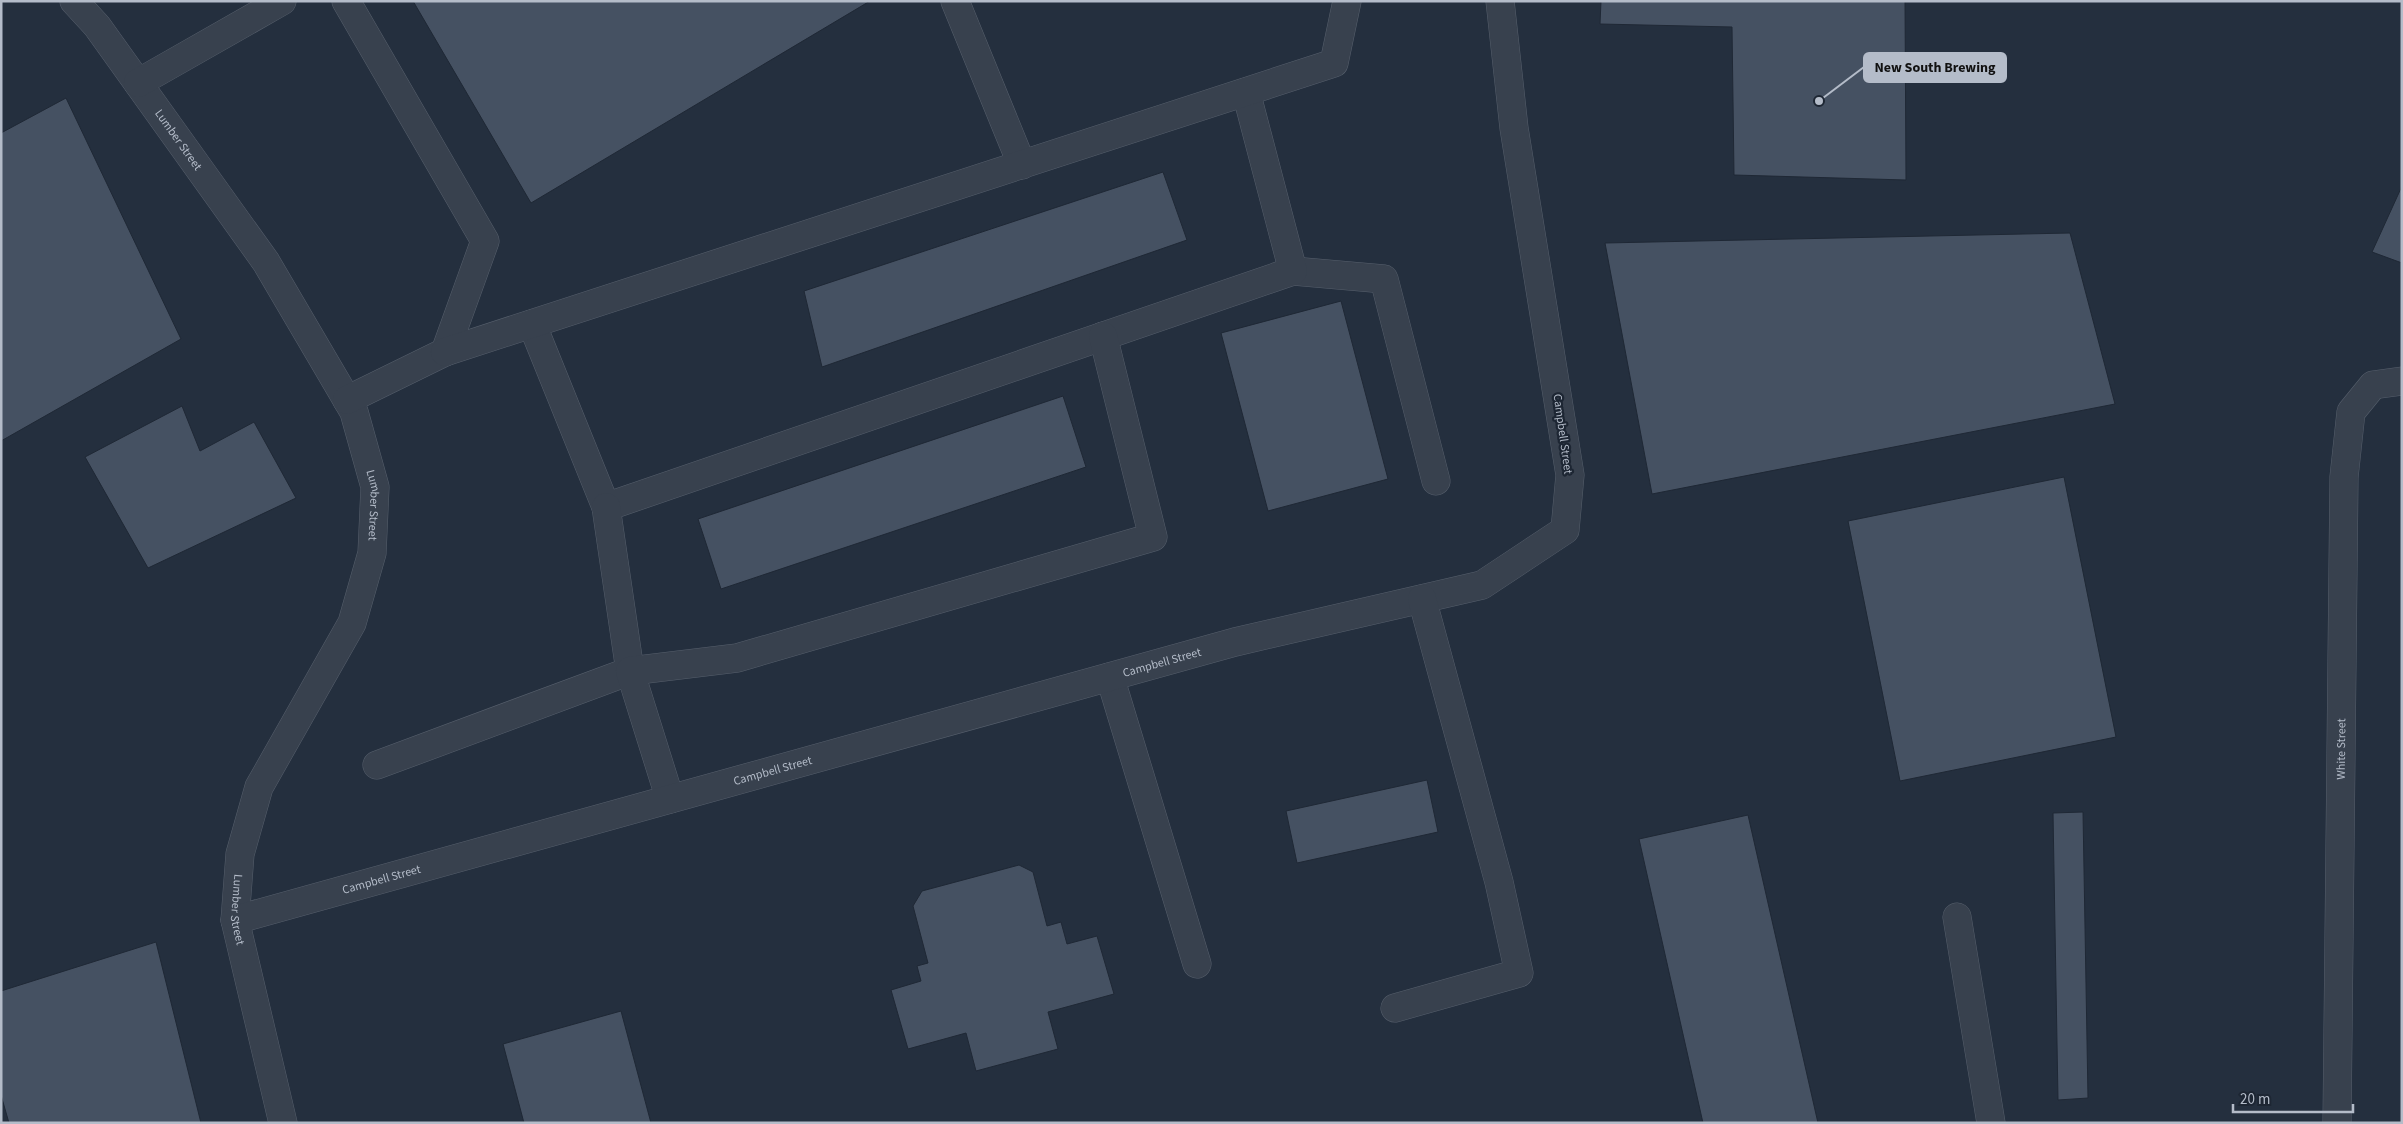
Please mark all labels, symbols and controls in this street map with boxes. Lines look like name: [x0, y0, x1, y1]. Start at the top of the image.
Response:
callout: New South Brewing: [1864, 53, 2006, 82]
text: New South Brewing: [1874, 58, 1996, 78]
street label: Lumber Street: [150, 106, 206, 174]
street label: Campbell Street: [1548, 393, 1577, 475]
street label: Lumber Street: [362, 468, 384, 541]
street label: Campbell Street: [1121, 644, 1203, 682]
street label: White Street: [2333, 718, 2350, 780]
street label: Campbell Street: [732, 752, 814, 790]
street label: Campbell Street: [340, 861, 423, 899]
street label: Lumber Street: [226, 873, 249, 947]
scale bar: [2233, 1082, 2353, 1114]
text: 20 m: [2240, 1089, 2270, 1110]

